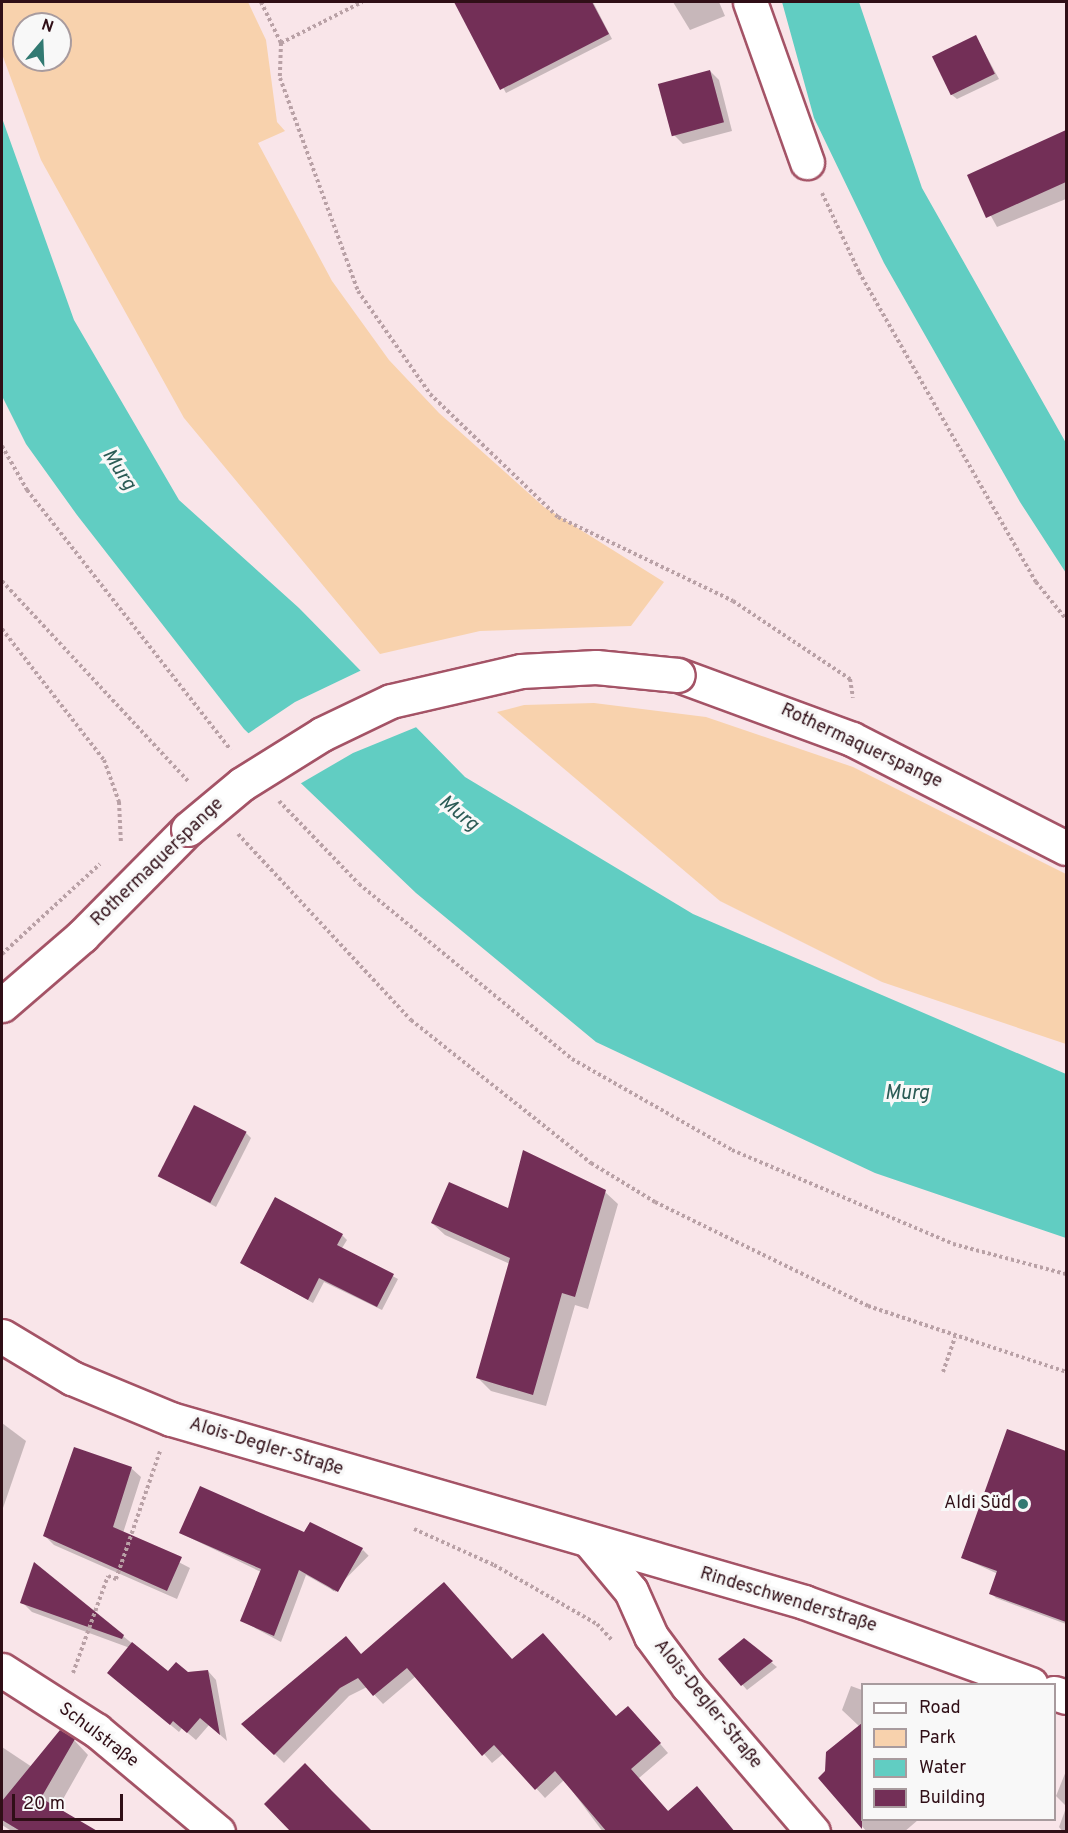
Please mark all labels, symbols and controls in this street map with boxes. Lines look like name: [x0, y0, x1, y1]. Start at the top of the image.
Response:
north arrow: [12, 12, 72, 72]
text: N: [39, 16, 56, 38]
water label: Murg: [96, 445, 140, 495]
street label: Rothermaquerspange: [777, 700, 945, 794]
water label: Murg: [433, 791, 483, 837]
street label: Rothermaquerspange: [87, 794, 229, 932]
water label: Murg: [885, 1082, 929, 1106]
street label: Alois-Degler-Straße: [186, 1414, 346, 1482]
place label: Aldi Süd: [944, 1493, 1011, 1515]
marker: Aldi Süd: [1016, 1497, 1030, 1511]
street label: Rindeschwenderstraße: [697, 1564, 879, 1638]
street label: Alois-Degler-Straße: [648, 1636, 766, 1774]
legend: [861, 1683, 1056, 1821]
text: Road: [919, 1697, 961, 1720]
street label: Schulstraße: [54, 1699, 142, 1773]
text: Park: [919, 1727, 956, 1750]
text: Water: [919, 1757, 966, 1780]
scale bar: [15, 1782, 126, 1820]
text: Building: [919, 1787, 985, 1810]
text: 20 m: [23, 1793, 65, 1816]

